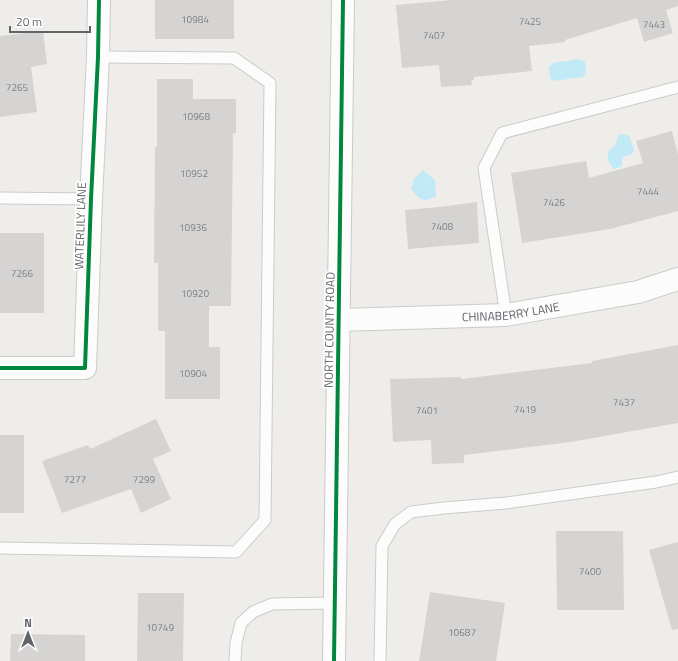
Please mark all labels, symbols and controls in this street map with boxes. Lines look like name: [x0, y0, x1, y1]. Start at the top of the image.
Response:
scale bar: [10, 8, 90, 34]
text: 20 m: [16, 12, 42, 31]
house number: 10984: [181, 12, 209, 27]
house number: 7425: [519, 14, 542, 29]
house number: 7443: [643, 17, 665, 32]
house number: 7407: [423, 28, 445, 43]
house number: 7265: [6, 80, 29, 95]
house number: 10968: [182, 109, 210, 124]
house number: 10952: [180, 166, 208, 181]
street label: WATERLILY LANE: [69, 182, 91, 270]
house number: 7444: [637, 184, 660, 199]
house number: 7426: [543, 195, 566, 210]
house number: 7408: [431, 219, 454, 234]
house number: 10936: [179, 220, 207, 235]
house number: 7266: [11, 266, 34, 281]
street label: NORTH COUNTY ROAD: [318, 272, 340, 388]
house number: 10920: [181, 286, 209, 301]
street label: CHINABERRY LANE: [462, 296, 561, 326]
house number: 10904: [179, 366, 207, 381]
house number: 7437: [613, 395, 635, 410]
house number: 7419: [514, 402, 537, 417]
house number: 7401: [416, 403, 438, 418]
house number: 7277: [64, 472, 86, 487]
house number: 7299: [133, 472, 156, 487]
house number: 7400: [579, 564, 602, 579]
north arrow: [8, 613, 48, 653]
text: N: [24, 615, 32, 631]
house number: 10749: [146, 620, 174, 635]
house number: 10687: [448, 625, 476, 640]

